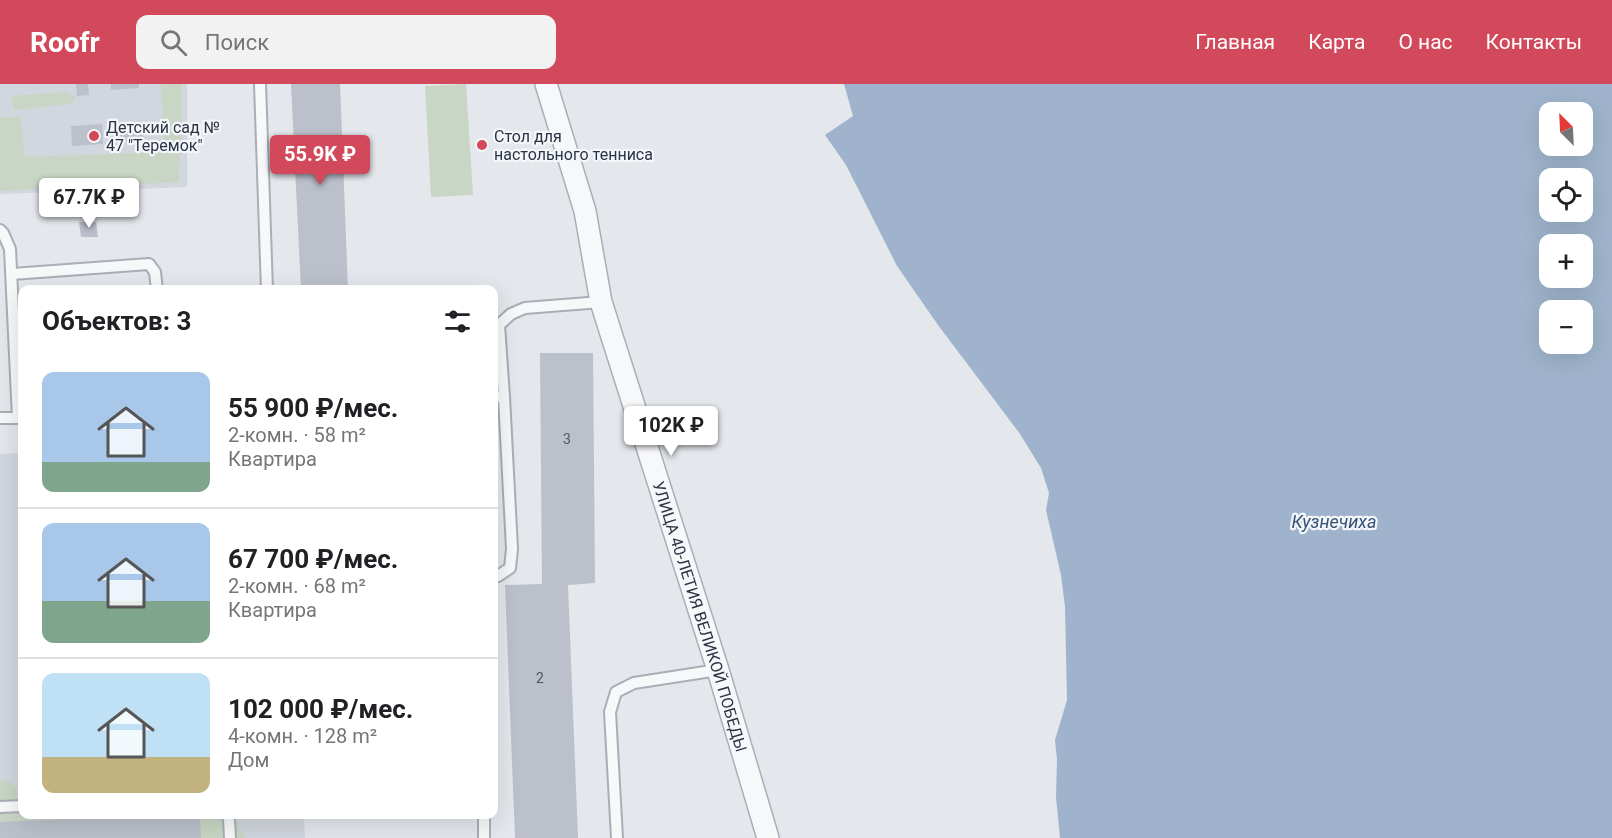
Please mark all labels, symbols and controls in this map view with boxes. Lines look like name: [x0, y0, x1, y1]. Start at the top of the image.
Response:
search box: [136, 15, 556, 69]
text: Roofr: [30, 26, 100, 59]
icon: search: [157, 26, 190, 59]
text: Поиск: [205, 30, 269, 55]
text: Главная: [1195, 30, 1275, 54]
text: Карта: [1308, 30, 1365, 54]
text: О нас: [1398, 30, 1453, 54]
text: Контакты: [1486, 30, 1582, 54]
north arrow: [1539, 102, 1593, 156]
map controls: [1539, 102, 1593, 354]
place label: Детский сад № 47 "Теремок": [106, 118, 220, 155]
place label: Стол для настольного тенниса: [494, 127, 653, 164]
marker: Детский сад № 47 "Теремок": [87, 129, 101, 143]
pin: 55.9K ₽: [265, 135, 375, 186]
marker: Стол для настольного тенниса: [475, 138, 489, 152]
text: 55.9K ₽: [284, 142, 356, 166]
button: locate: [1539, 168, 1593, 222]
pin: 67.7K ₽: [34, 178, 144, 229]
text: 67.7K ₽: [53, 185, 125, 209]
button: +: [1539, 234, 1593, 288]
button: −: [1539, 300, 1593, 354]
icon: filters: [441, 305, 474, 338]
text: Объектов: 3: [42, 306, 191, 336]
text: 55 900 ₽/мес.: [228, 393, 398, 423]
icon: home: [90, 396, 162, 468]
pin: 102K ₽: [622, 406, 720, 457]
text: 102K ₽: [638, 413, 704, 437]
text: 2-комн. · 58 m²: [228, 423, 366, 447]
house number: 3: [563, 431, 571, 447]
text: Квартира: [228, 447, 317, 471]
street label: УЛИЦА 40-ЛЕТИЯ ВЕЛИКОЙ ПОБЕДЫ: [649, 479, 751, 754]
water label: Кузнечиха: [1291, 511, 1377, 532]
text: 67 700 ₽/мес.: [228, 544, 398, 574]
icon: home: [90, 547, 162, 619]
text: 2-комн. · 68 m²: [228, 574, 366, 598]
text: Квартира: [228, 598, 317, 622]
house number: 2: [536, 670, 544, 686]
text: 102 000 ₽/мес.: [228, 694, 413, 724]
icon: home: [90, 697, 162, 769]
text: 4-комн. · 128 m²: [228, 724, 377, 748]
text: Дом: [228, 748, 269, 772]

